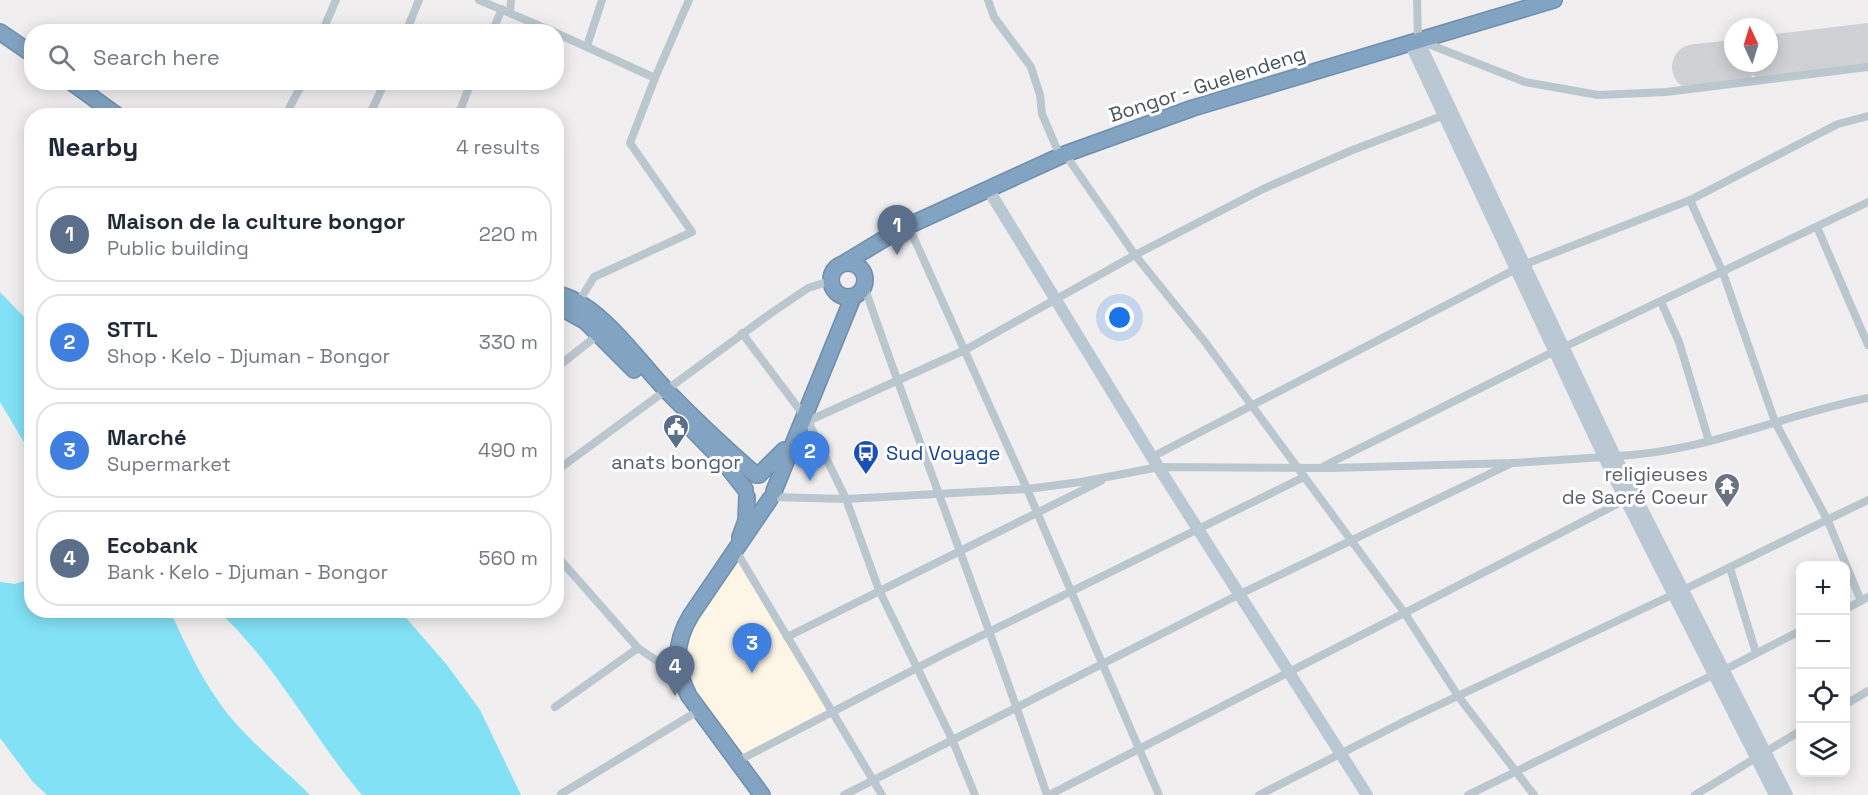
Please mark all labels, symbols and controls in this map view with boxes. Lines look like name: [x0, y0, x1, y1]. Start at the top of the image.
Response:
north arrow: [1724, 18, 1778, 72]
search box: [24, 24, 564, 90]
street label: Bongor - Guelendeng: [1106, 40, 1308, 128]
icon: search: [45, 41, 78, 74]
text: Search here: [93, 43, 220, 71]
text: Nearby: [48, 130, 138, 164]
text: 4 results: [456, 134, 540, 160]
pin: 1: [878, 206, 916, 255]
text: Maison de la culture bongor: [107, 207, 405, 235]
text: 1: [65, 221, 74, 247]
text: 220 m: [479, 221, 538, 247]
text: Public building: [107, 235, 249, 261]
your location: [1105, 303, 1134, 332]
text: STTL: [107, 315, 158, 343]
text: 2: [64, 329, 75, 355]
text: 330 m: [479, 329, 538, 355]
text: Shop · Kelo - Djuman - Bongor: [107, 343, 390, 369]
public building icon: anats bongor: [661, 412, 691, 450]
text: Marché: [107, 423, 187, 451]
pin: 2: [790, 432, 830, 481]
text: 3: [63, 437, 76, 463]
text: 490 m: [478, 437, 538, 463]
bus stop icon: Sud Voyage: [851, 438, 881, 476]
place label: Sud Voyage: [886, 440, 1000, 466]
place label: anats bongor: [611, 449, 741, 475]
text: Supermarket: [107, 451, 231, 477]
place label: religieuses de Sacré Coeur: [1562, 461, 1708, 510]
temple icon: religieuses de Sacré Coeur: [1712, 471, 1742, 509]
text: Ecobank: [107, 531, 198, 559]
text: 4: [63, 545, 76, 571]
text: 560 m: [479, 545, 538, 571]
text: Bank · Kelo - Djuman - Bongor: [107, 559, 388, 585]
map controls: [1796, 561, 1850, 777]
button: +: [1796, 561, 1850, 615]
button: −: [1796, 615, 1850, 669]
pin: 3: [732, 624, 771, 673]
pin: 4: [656, 646, 694, 696]
button: locate: [1796, 669, 1850, 723]
button: layers: [1796, 723, 1850, 777]

